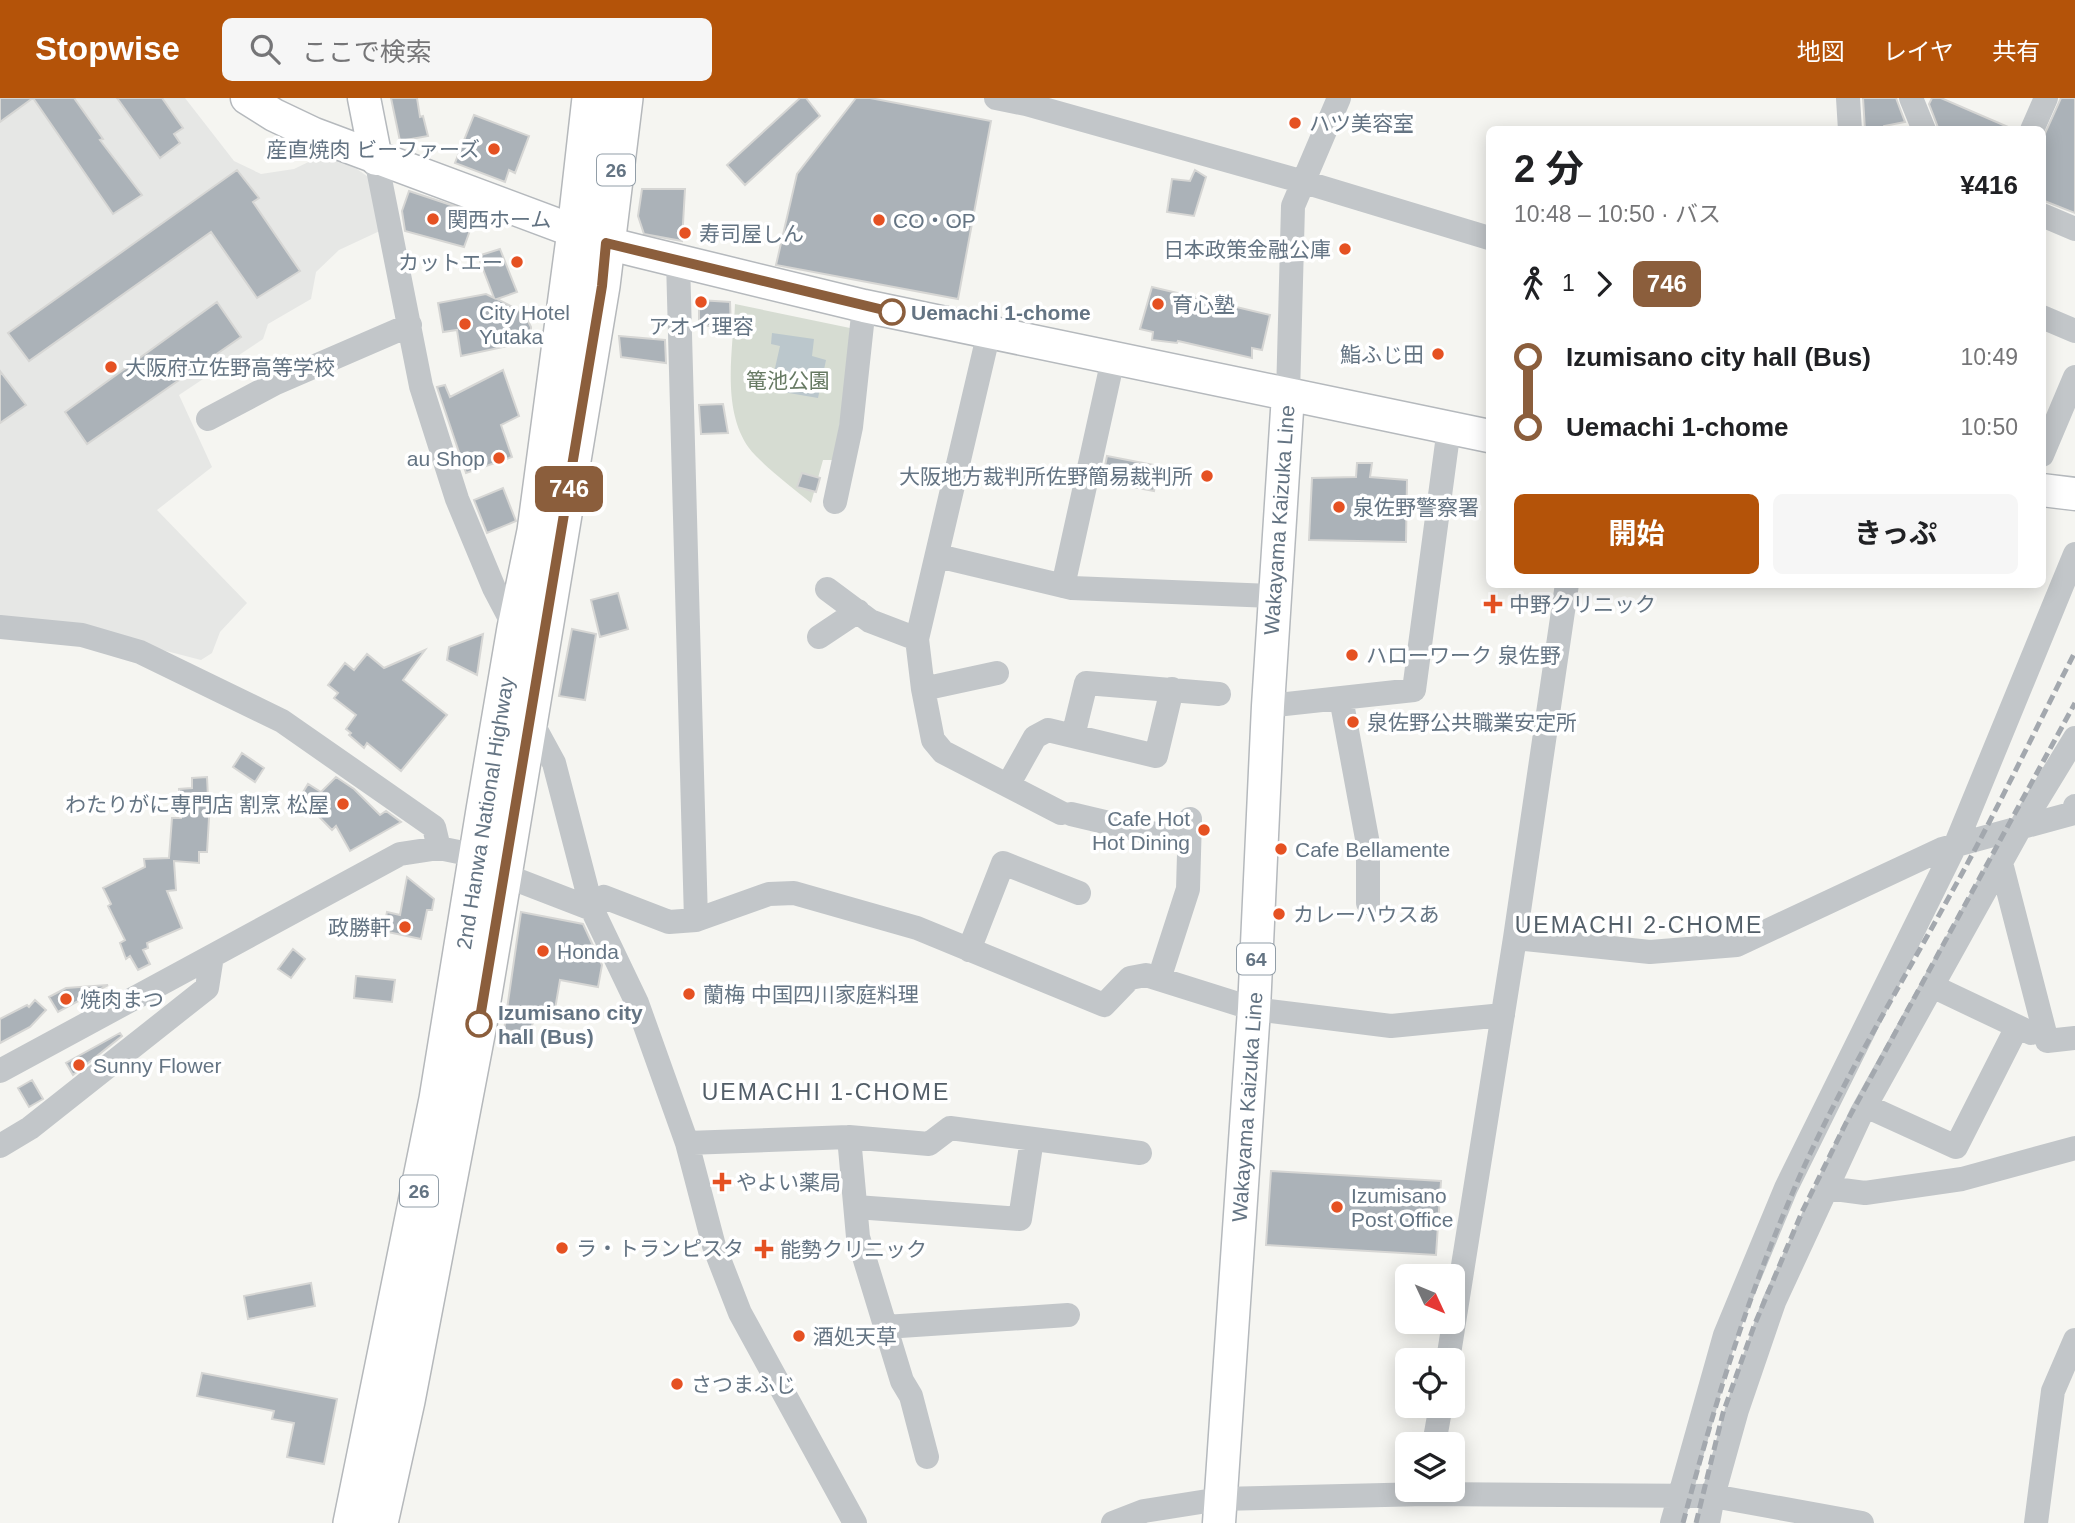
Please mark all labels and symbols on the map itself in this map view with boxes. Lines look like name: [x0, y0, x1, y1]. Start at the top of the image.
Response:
place label: ハツ美容室: [1309, 112, 1414, 135]
marker: ハツ美容室: [1287, 115, 1303, 131]
place label: 産直焼肉 ビーファーズ: [266, 138, 480, 161]
marker: 産直焼肉 ビーファーズ: [486, 141, 502, 157]
road number: 26: [597, 155, 635, 186]
place label: 関西ホーム: [447, 208, 551, 231]
place label: CO・OP: [893, 209, 976, 232]
marker: 関西ホーム: [425, 211, 441, 227]
marker: CO・OP: [871, 212, 887, 228]
place label: 寿司屋しん: [699, 222, 804, 245]
marker: 寿司屋しん: [677, 225, 693, 241]
place label: 日本政策金融公庫: [1163, 238, 1331, 261]
marker: 日本政策金融公庫: [1337, 241, 1353, 257]
place label: カットエー: [398, 251, 503, 274]
marker: カットエー: [509, 254, 525, 270]
place label: 育心塾: [1172, 293, 1235, 316]
marker: アオイ理容: [693, 294, 709, 310]
marker: 育心塾: [1150, 296, 1166, 312]
marker: Uemachi 1-chome: [879, 299, 905, 325]
place label: City Hotel Yutaka: [479, 301, 570, 348]
place label: Uemachi 1-chome: [911, 301, 1091, 324]
place label: アオイ理容: [649, 315, 754, 338]
marker: City Hotel Yutaka: [457, 316, 473, 332]
place label: 鮨ふじ田: [1340, 343, 1424, 366]
marker: 鮨ふじ田: [1430, 346, 1446, 362]
place label: 大阪府立佐野高等学校: [125, 356, 335, 379]
marker: 大阪府立佐野高等学校: [103, 359, 119, 375]
park label: 篭池公園: [746, 369, 830, 392]
street label: Wakayama Kaizuka Line: [1259, 404, 1299, 636]
place label: au Shop: [407, 447, 485, 470]
marker: au Shop: [491, 450, 507, 466]
place label: 大阪地方裁判所佐野簡易裁判所: [899, 465, 1193, 488]
line badge: 746: [529, 466, 609, 512]
marker: 大阪地方裁判所佐野簡易裁判所: [1199, 468, 1215, 484]
place label: 泉佐野警察署: [1353, 496, 1479, 519]
marker: 泉佐野警察署: [1331, 499, 1347, 515]
place label: 中野クリニック: [1509, 593, 1656, 616]
marker: 中野クリニック: [1483, 594, 1503, 614]
place label: ハローワーク 泉佐野: [1366, 644, 1561, 667]
marker: ハローワーク 泉佐野: [1344, 647, 1360, 663]
street label: 2nd Hanwa National Highway: [452, 675, 518, 951]
place label: 泉佐野公共職業安定所: [1367, 711, 1577, 734]
marker: 泉佐野公共職業安定所: [1345, 714, 1361, 730]
place label: わたりがに専門店 割烹 松屋: [65, 793, 329, 816]
marker: わたりがに専門店 割烹 松屋: [335, 796, 351, 812]
place label: Cafe Hot Hot Dining: [1092, 807, 1190, 854]
marker: Cafe Hot Hot Dining: [1196, 822, 1212, 838]
place label: Cafe Bellamente: [1295, 838, 1450, 861]
marker: Cafe Bellamente: [1273, 841, 1289, 857]
place label: カレーハウスあ: [1293, 903, 1440, 926]
marker: カレーハウスあ: [1271, 906, 1287, 922]
district label: UEMACHI 2-CHOME: [1515, 912, 1763, 938]
place label: 政勝軒: [328, 916, 391, 939]
marker: 政勝軒: [397, 919, 413, 935]
place label: Honda: [557, 940, 619, 963]
marker: Honda: [535, 943, 551, 959]
road number: 64: [1237, 944, 1275, 974]
place label: 蘭梅 中国四川家庭料理: [703, 983, 919, 1006]
marker: 蘭梅 中国四川家庭料理: [681, 986, 697, 1002]
place label: 焼肉まつ: [80, 988, 164, 1011]
marker: 焼肉まつ: [58, 991, 74, 1007]
street label: Wakayama Kaizuka Line: [1227, 991, 1267, 1223]
place label: Izumisano city hall (Bus): [498, 1001, 643, 1048]
marker: Izumisano city hall (Bus): [466, 1011, 492, 1037]
place label: Sunny Flower: [93, 1054, 221, 1077]
marker: Sunny Flower: [71, 1057, 87, 1073]
district label: UEMACHI 1-CHOME: [702, 1079, 950, 1105]
place label: やよい薬局: [736, 1171, 841, 1194]
marker: やよい薬局: [714, 1174, 730, 1190]
road number: 26: [400, 1176, 438, 1206]
place label: Izumisano Post Office: [1351, 1184, 1453, 1231]
marker: Izumisano Post Office: [1329, 1199, 1345, 1215]
place label: ラ・トランピスタ: [576, 1237, 744, 1260]
place label: 能勢クリニック: [780, 1238, 927, 1261]
marker: 能勢クリニック: [754, 1239, 774, 1259]
marker: ラ・トランピスタ: [554, 1240, 570, 1256]
north arrow: [1395, 1264, 1465, 1334]
place label: 酒処天草: [813, 1325, 897, 1348]
marker: 酒処天草: [791, 1328, 807, 1344]
place label: さつまふじ: [691, 1373, 796, 1396]
marker: さつまふじ: [669, 1376, 685, 1392]

